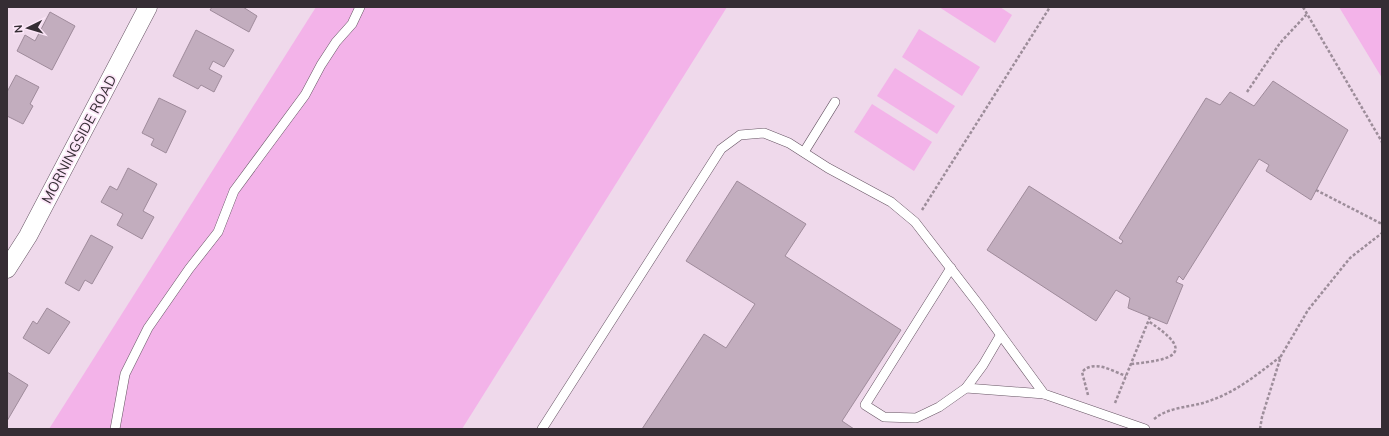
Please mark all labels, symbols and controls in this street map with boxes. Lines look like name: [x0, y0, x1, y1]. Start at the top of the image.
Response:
north arrow: [8, 8, 48, 48]
text: N: [11, 24, 25, 34]
street label: MORNINGSIDE ROAD: [37, 72, 121, 206]

